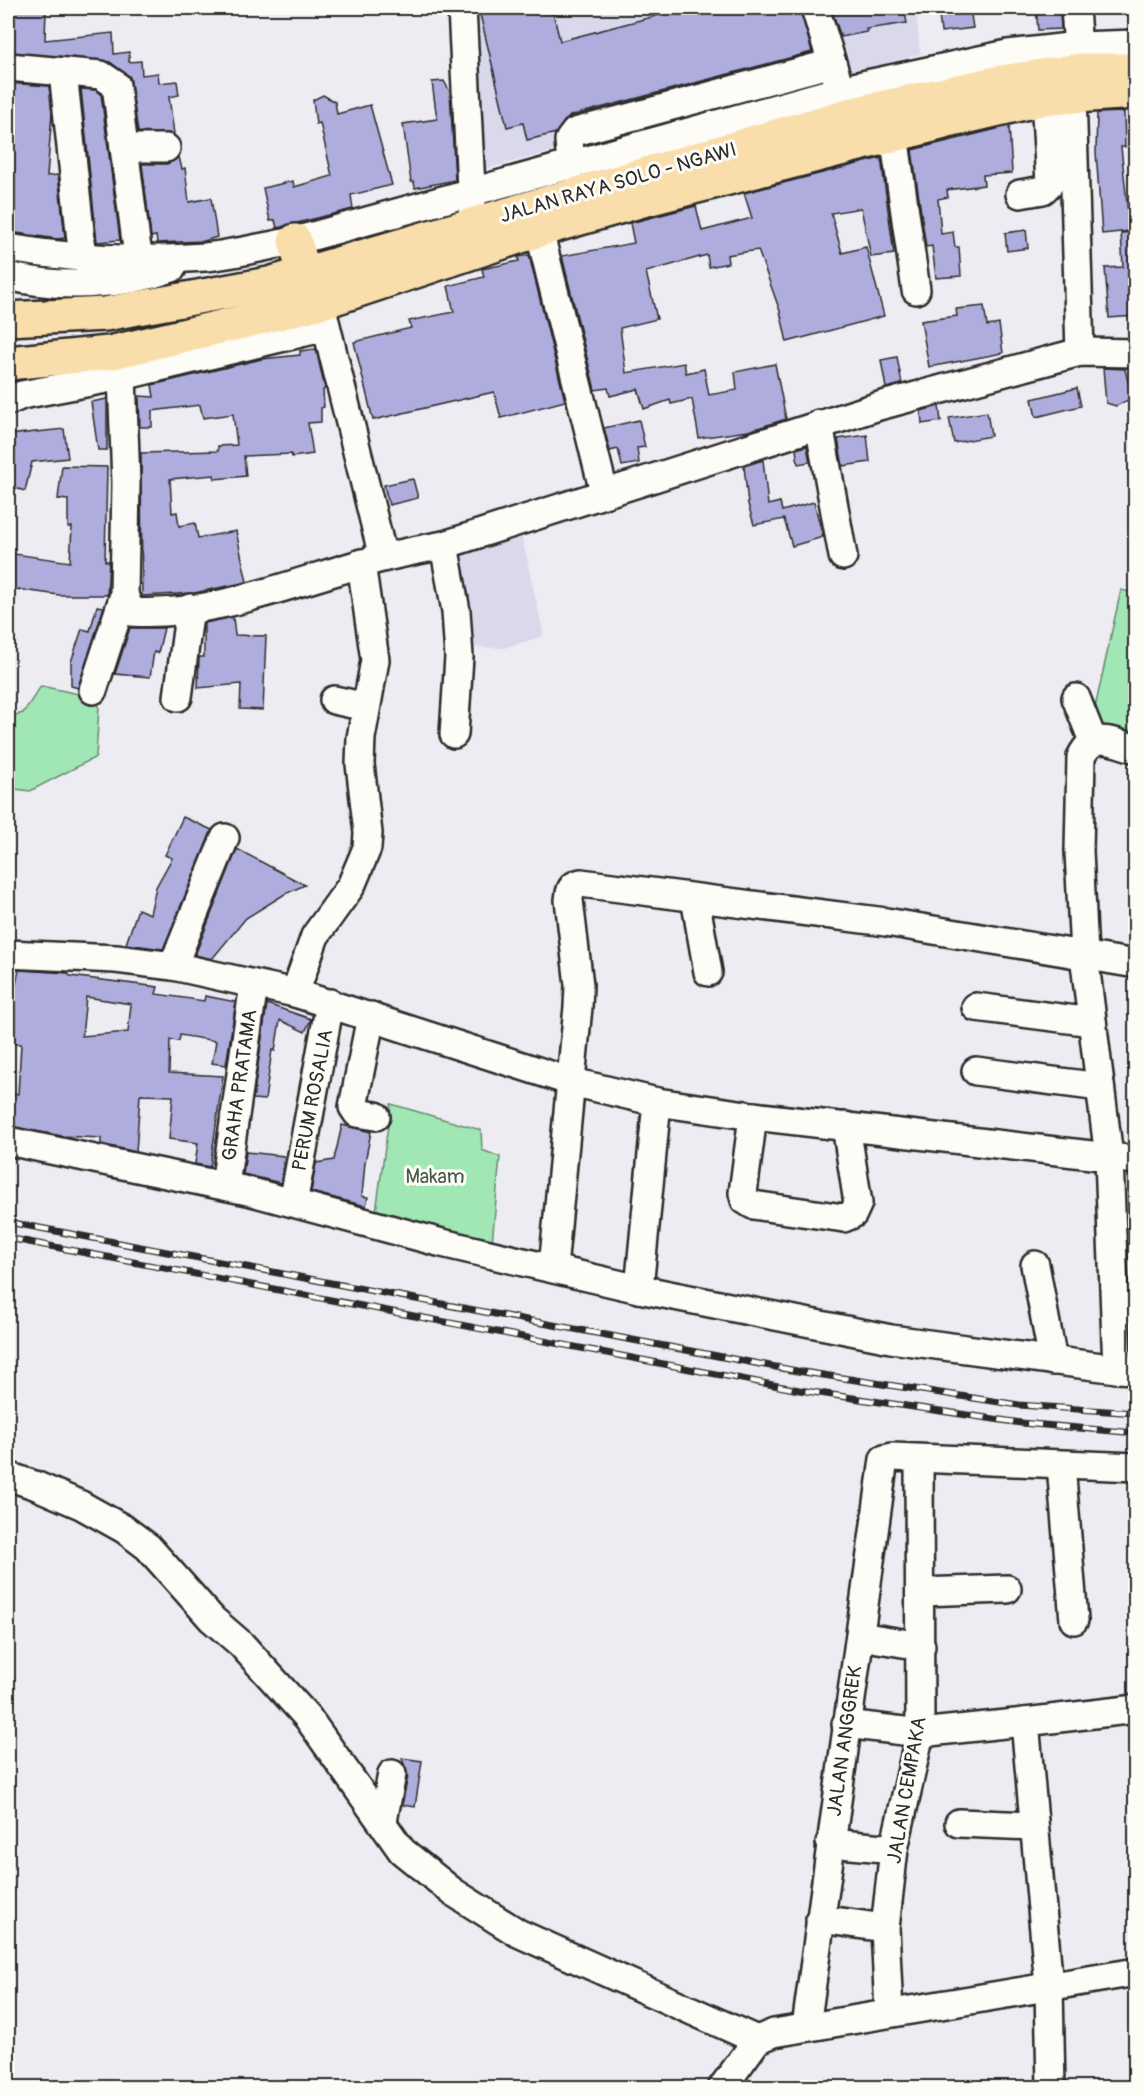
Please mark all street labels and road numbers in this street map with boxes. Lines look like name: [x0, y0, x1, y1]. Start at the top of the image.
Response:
street label: JALAN RAYA SOLO - NGAWI: [497, 137, 739, 228]
street label: GRAHA PRATAMA: [216, 1008, 262, 1162]
street label: PERUM ROSALIA: [286, 1027, 338, 1173]
street label: JALAN ANGGREK: [822, 1664, 867, 1818]
street label: JALAN CEMPAKA: [881, 1715, 932, 1865]

